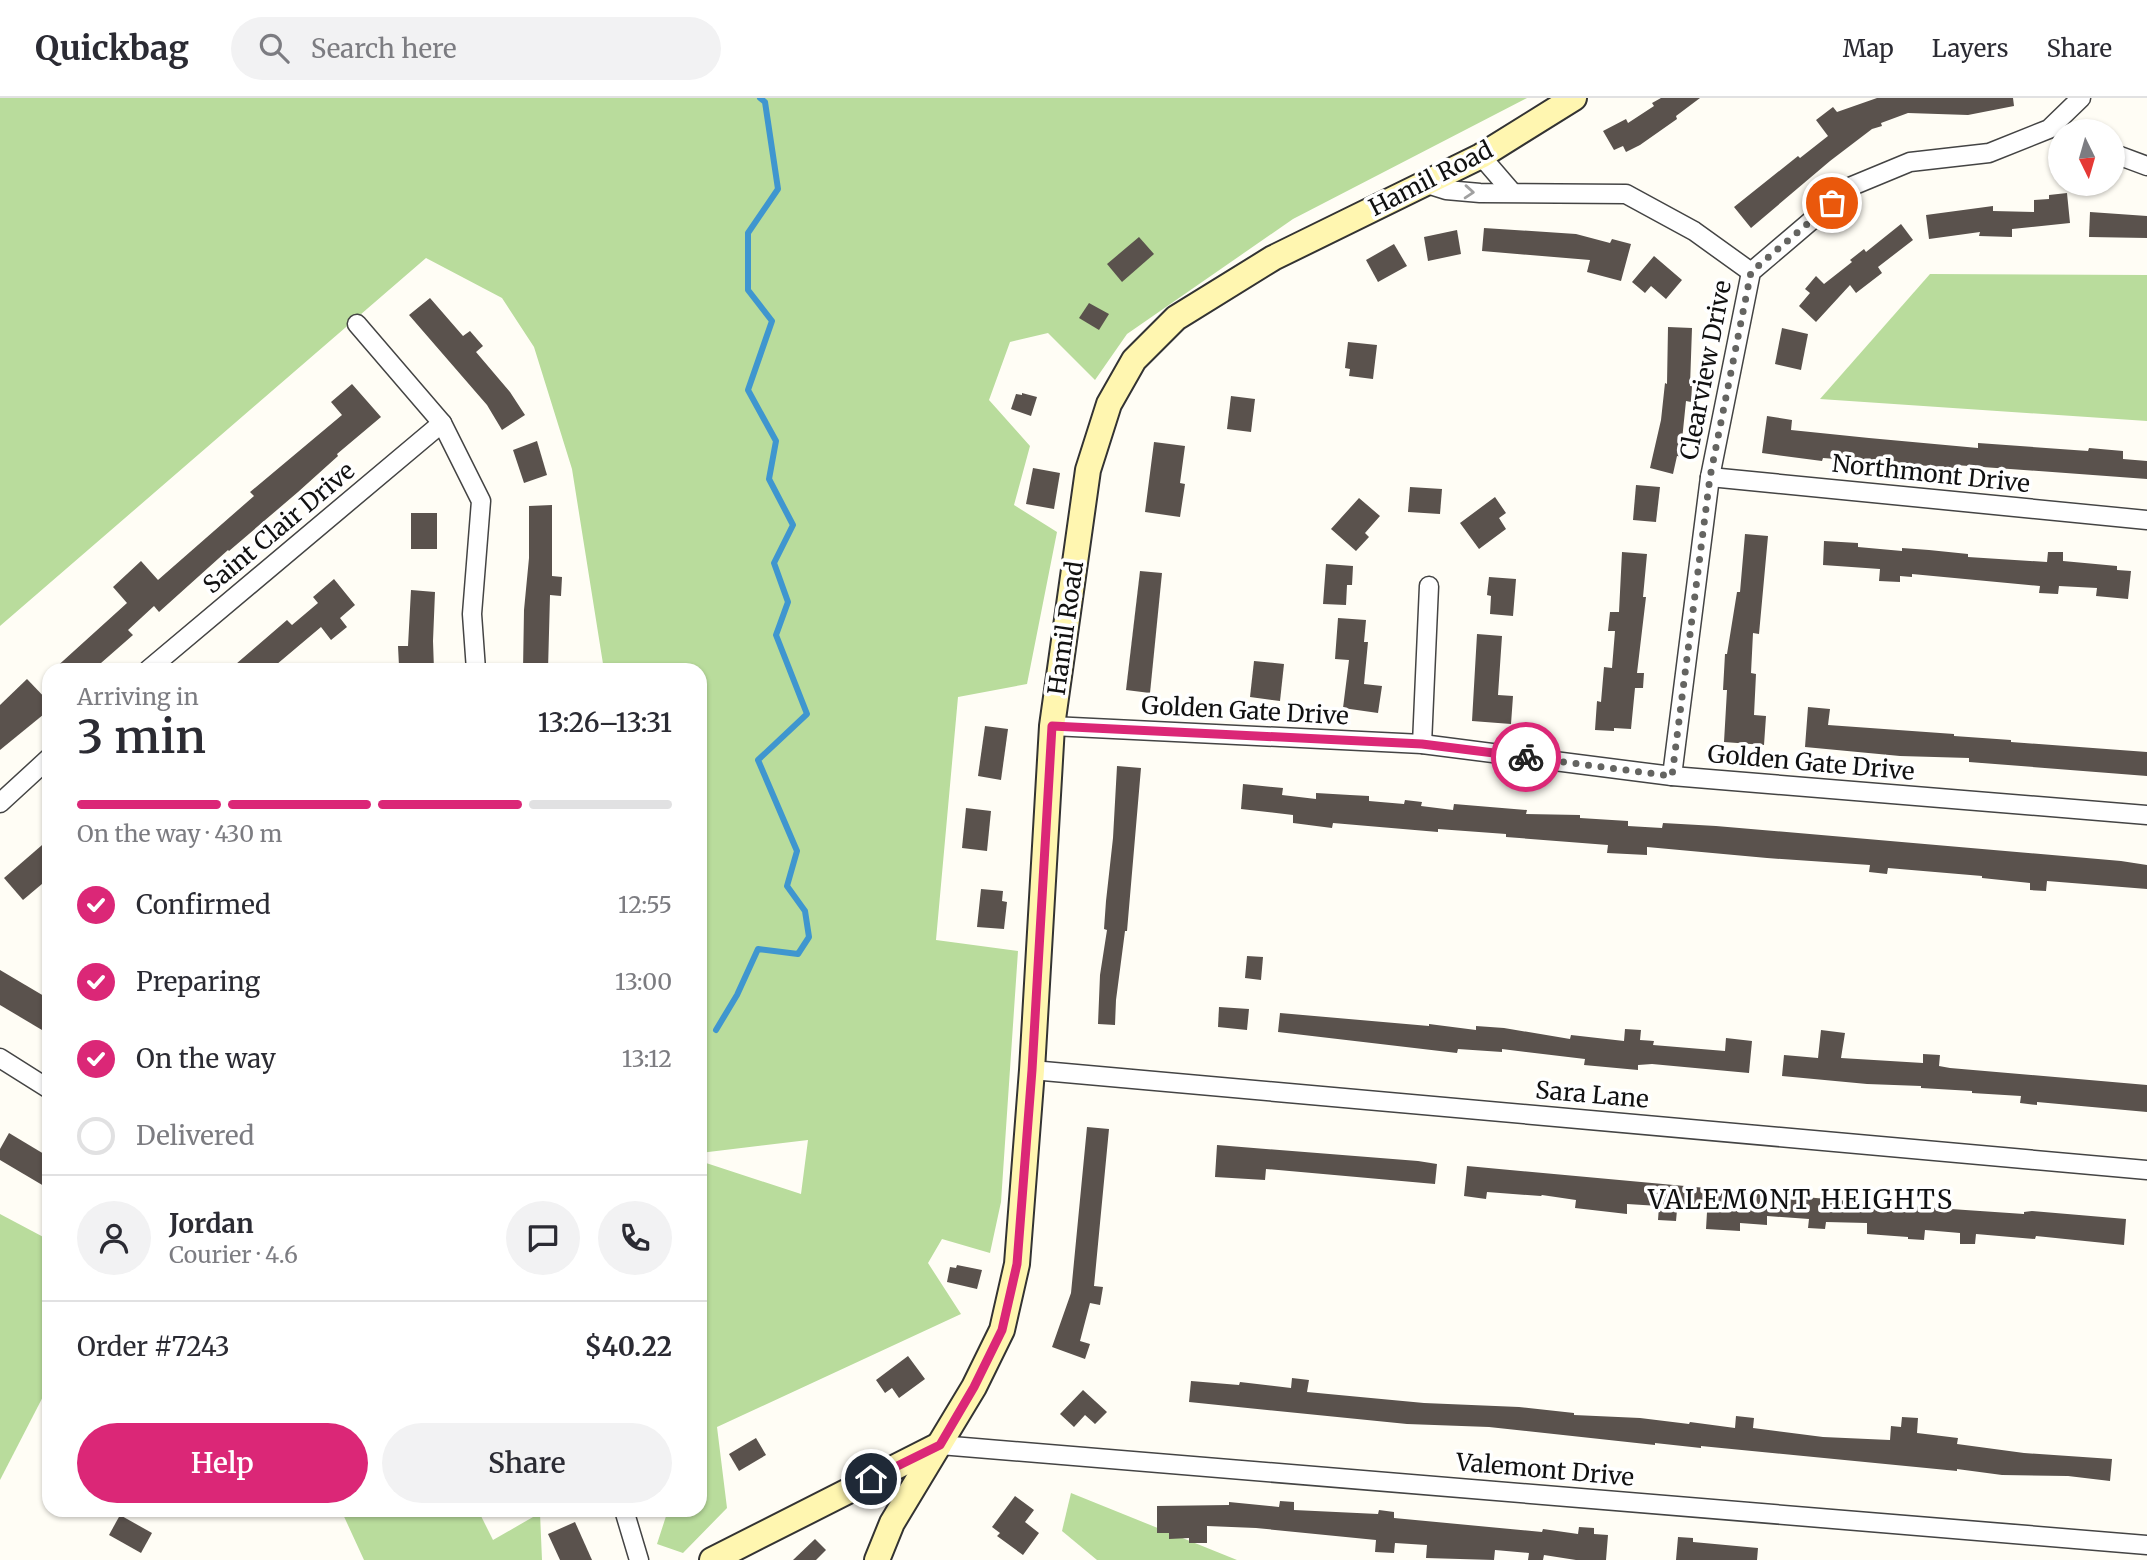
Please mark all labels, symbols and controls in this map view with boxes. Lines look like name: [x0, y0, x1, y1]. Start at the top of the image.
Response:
search box: [231, 17, 721, 80]
text: Quickbag: [35, 28, 189, 69]
icon: search: [255, 29, 293, 67]
text: Search here: [311, 32, 457, 65]
text: Map: [1843, 33, 1894, 64]
text: Layers: [1932, 33, 2008, 64]
text: Share: [2046, 33, 2112, 64]
north arrow: [2048, 119, 2124, 196]
map controls: [2048, 119, 2125, 196]
street label: Hamil Road: [1364, 134, 1498, 223]
pin: [1802, 173, 1862, 233]
one-way arrow: [1464, 184, 1475, 199]
icon: bag: [1813, 184, 1851, 222]
street label: Clearview Drive: [1673, 278, 1738, 462]
street label: Northmont Drive: [1831, 448, 2032, 499]
street label: Saint Clair Drive: [196, 455, 361, 600]
street label: Hamil Road: [1041, 559, 1090, 697]
text: Arriving in: [77, 682, 199, 711]
street label: Golden Gate Drive: [1141, 690, 1349, 731]
text: 13:26–13:31: [538, 706, 672, 739]
text: 3 min: [77, 708, 206, 766]
courier: [1491, 722, 1561, 792]
icon: bike: [1507, 738, 1545, 776]
street label: Golden Gate Drive: [1706, 738, 1916, 787]
text: On the way · 430 m: [77, 819, 282, 848]
icon: check: [77, 886, 115, 924]
text: Confirmed: [136, 888, 271, 921]
text: 12:55: [618, 890, 672, 919]
icon: check: [77, 963, 115, 1001]
text: Preparing: [136, 965, 260, 998]
text: 13:00: [615, 967, 672, 996]
icon: check: [77, 1040, 115, 1078]
text: On the way: [136, 1042, 276, 1075]
text: 13:12: [622, 1044, 672, 1073]
street label: Sara Lane: [1534, 1074, 1650, 1115]
text: Delivered: [136, 1119, 255, 1152]
district label: VALEMONT HEIGHTS: [1647, 1183, 1954, 1216]
button: person: [77, 1201, 151, 1275]
button: chat: [506, 1201, 580, 1275]
button: phone: [598, 1201, 672, 1275]
text: Jordan: [169, 1207, 254, 1240]
text: Courier · 4.6: [169, 1240, 298, 1269]
text: Order #7243: [77, 1330, 230, 1363]
text: $40.22: [584, 1330, 672, 1363]
button: Help: [77, 1423, 368, 1503]
button: Share: [382, 1423, 672, 1503]
street label: Valemont Drive: [1454, 1446, 1635, 1493]
pin: [841, 1449, 901, 1509]
icon: home: [852, 1460, 890, 1498]

